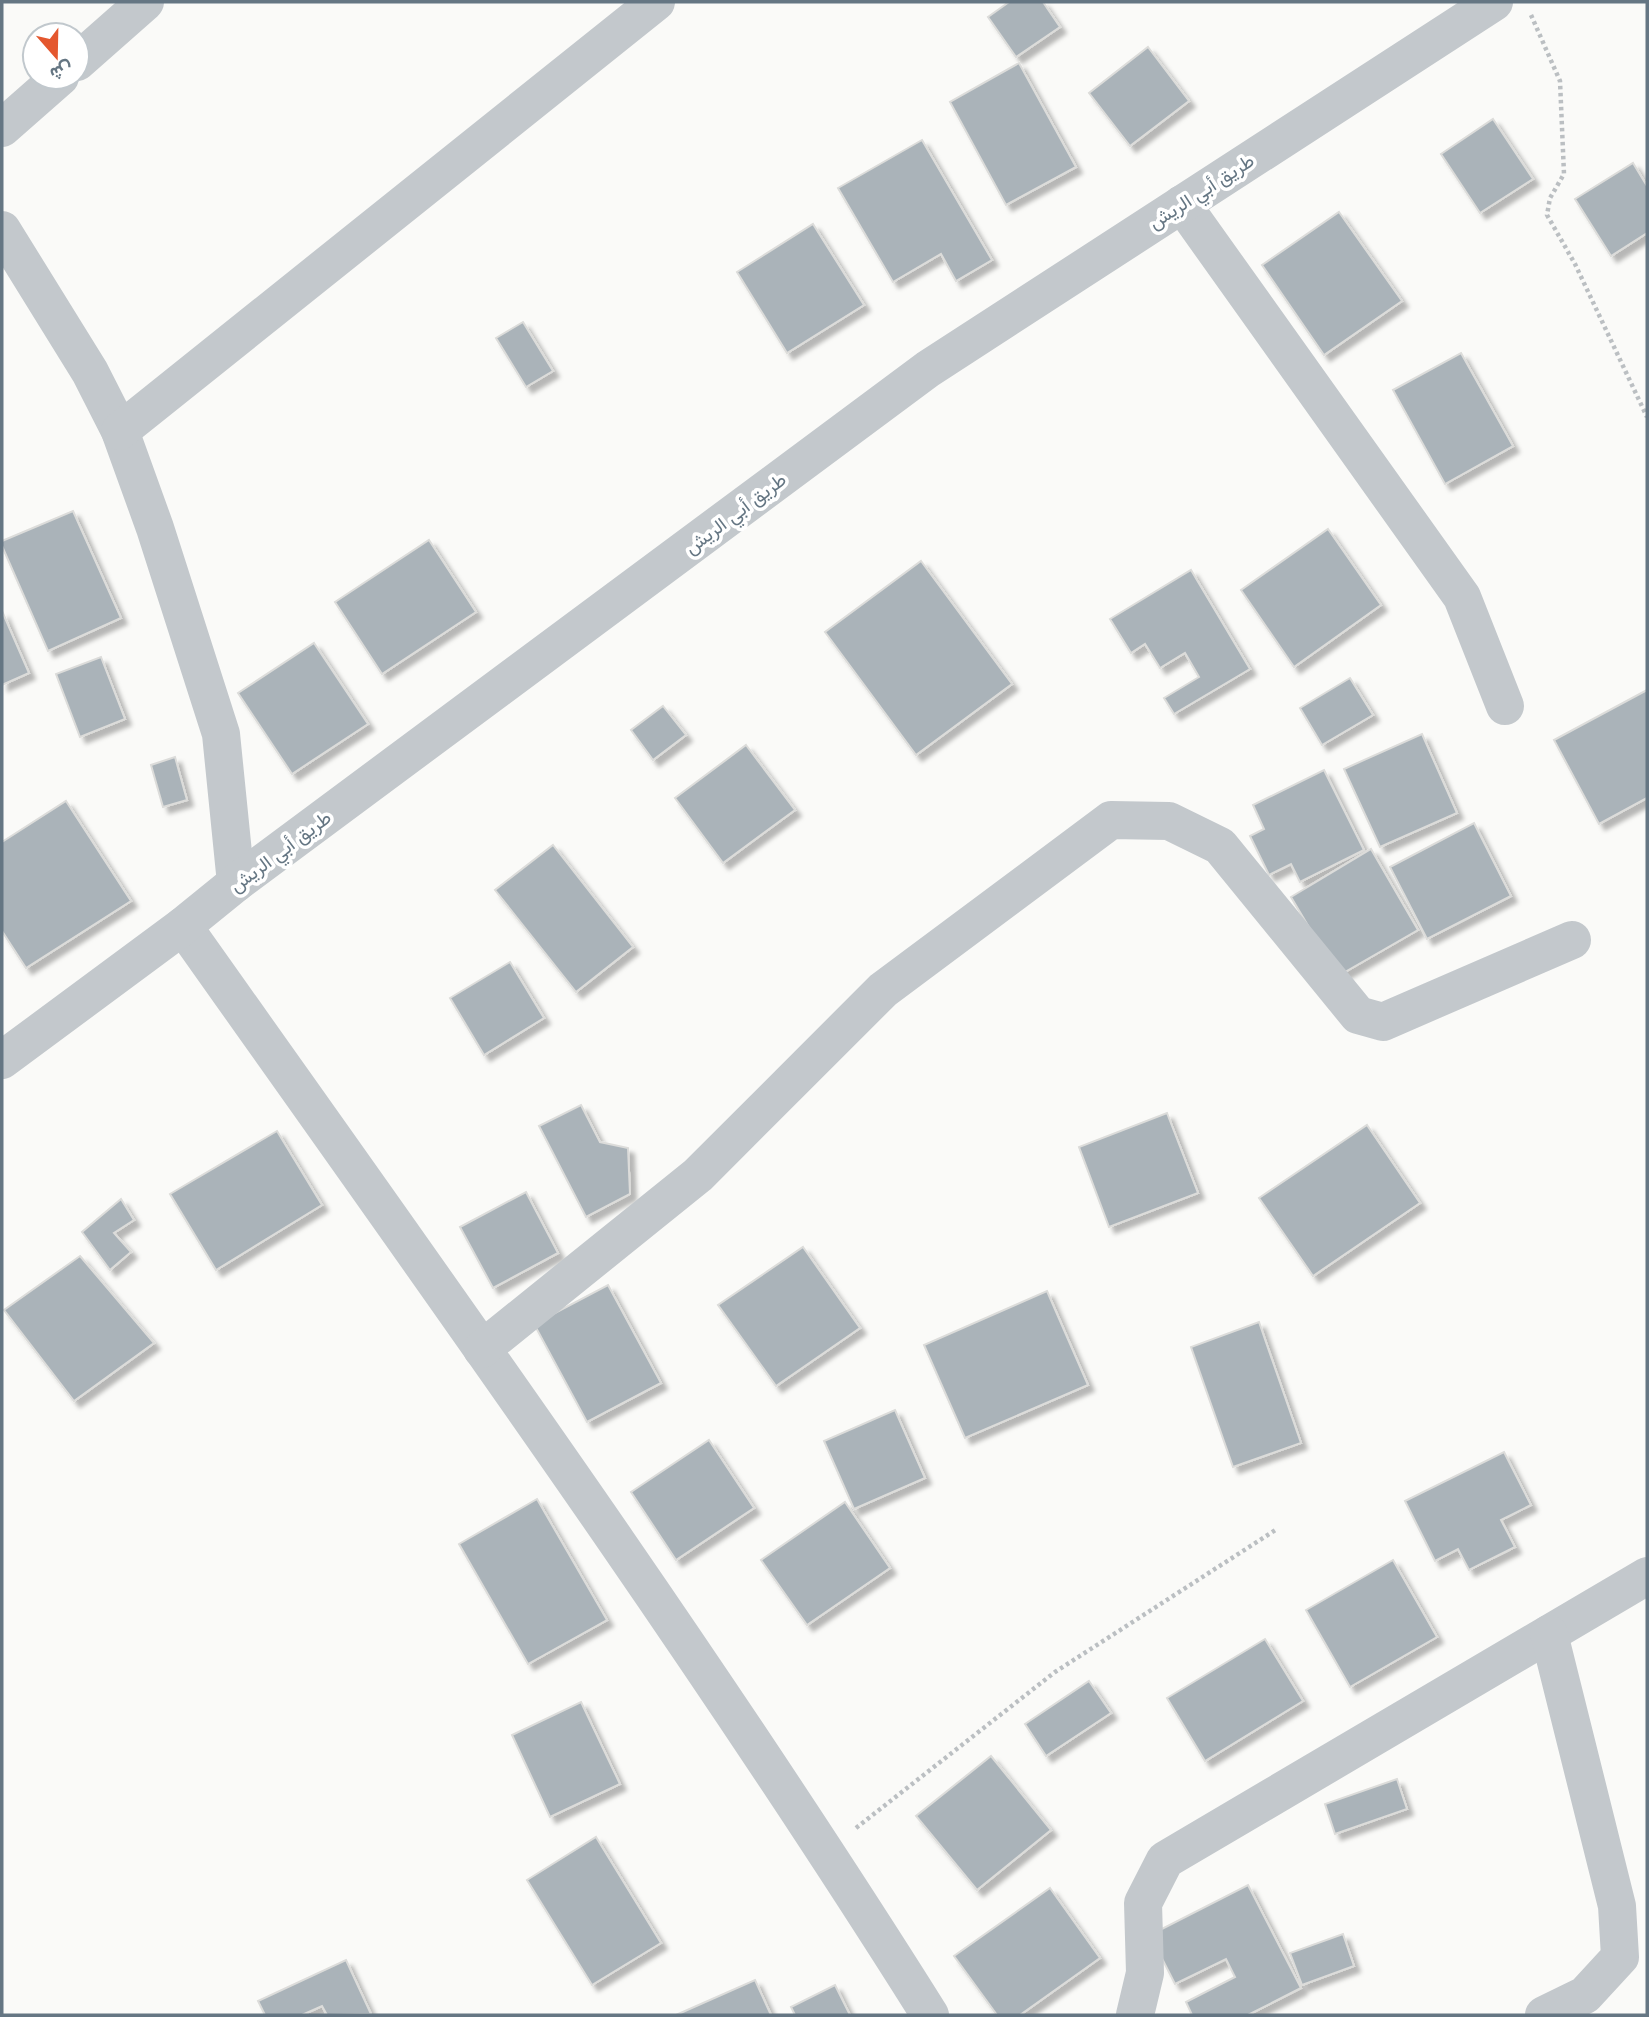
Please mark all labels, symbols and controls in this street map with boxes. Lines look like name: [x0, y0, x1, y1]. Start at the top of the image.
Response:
north arrow: [21, 21, 91, 91]
text: ش: [47, 57, 77, 87]
street label: طريق أبي الريش: [1144, 148, 1261, 237]
street label: طريق أبي الريش: [679, 467, 793, 562]
street label: طريق أبي الريش: [224, 805, 338, 900]

